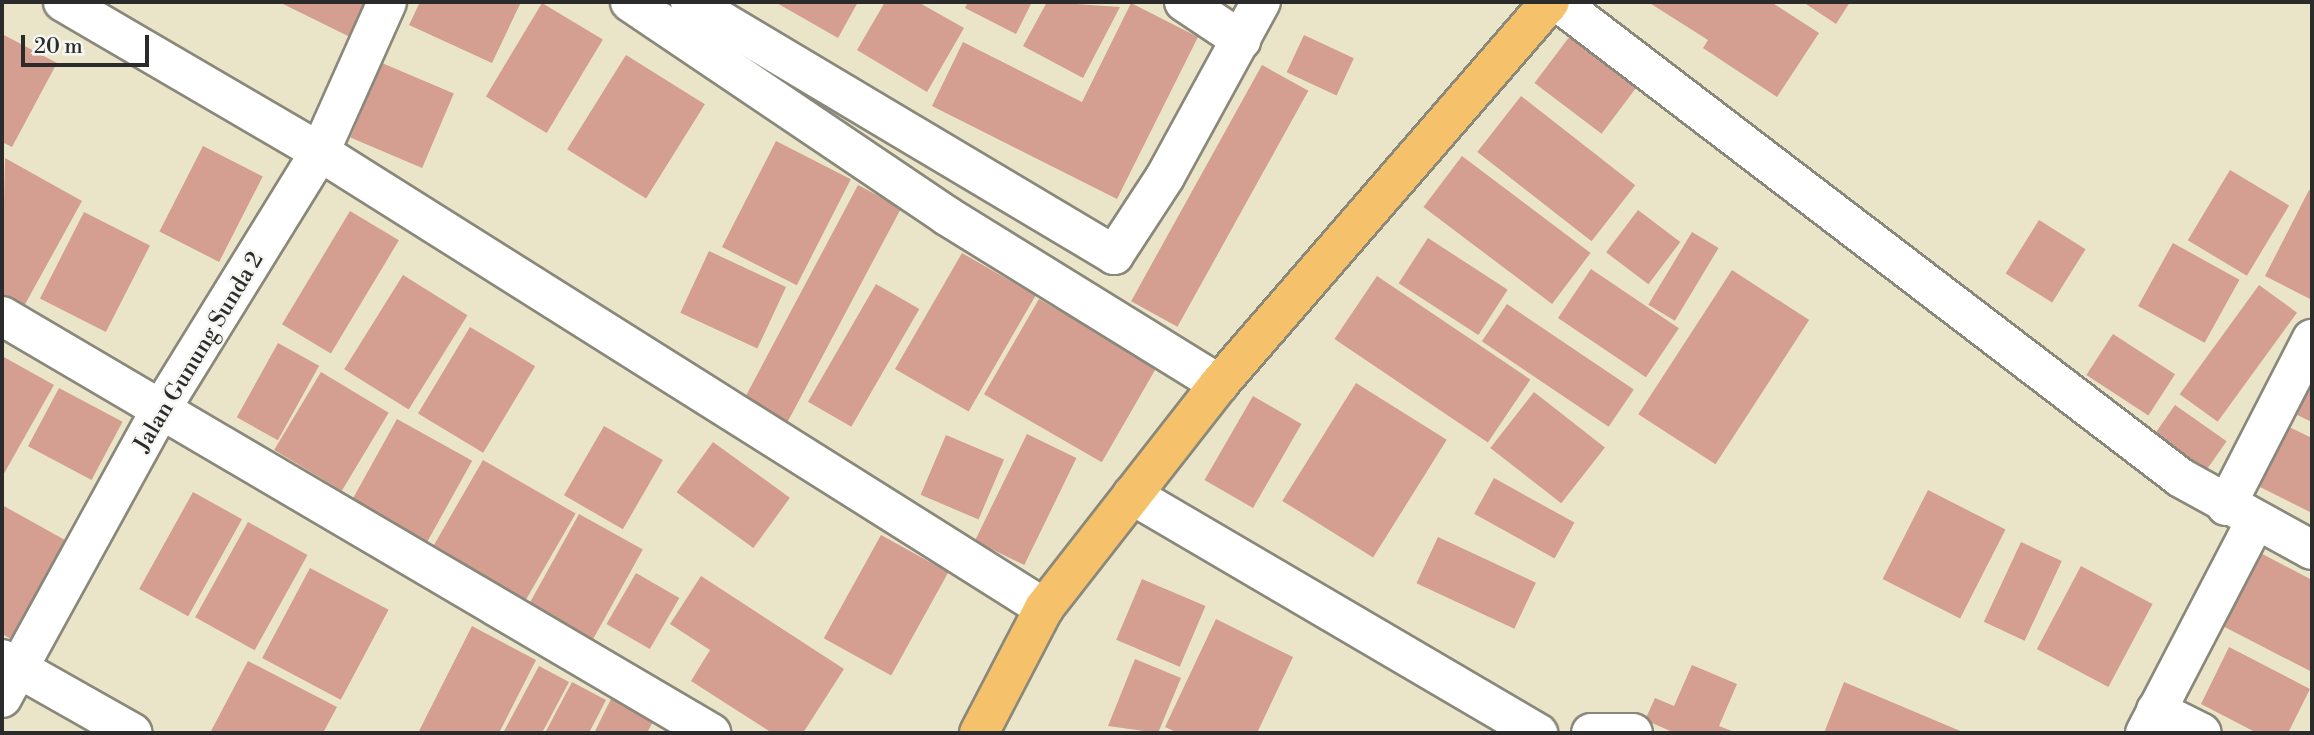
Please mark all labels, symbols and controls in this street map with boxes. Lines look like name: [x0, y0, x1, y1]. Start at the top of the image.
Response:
scale bar: [24, 21, 152, 65]
text: 20 m: [34, 34, 83, 60]
street label: Jalan Gunung Sunda 2: [128, 247, 270, 457]

